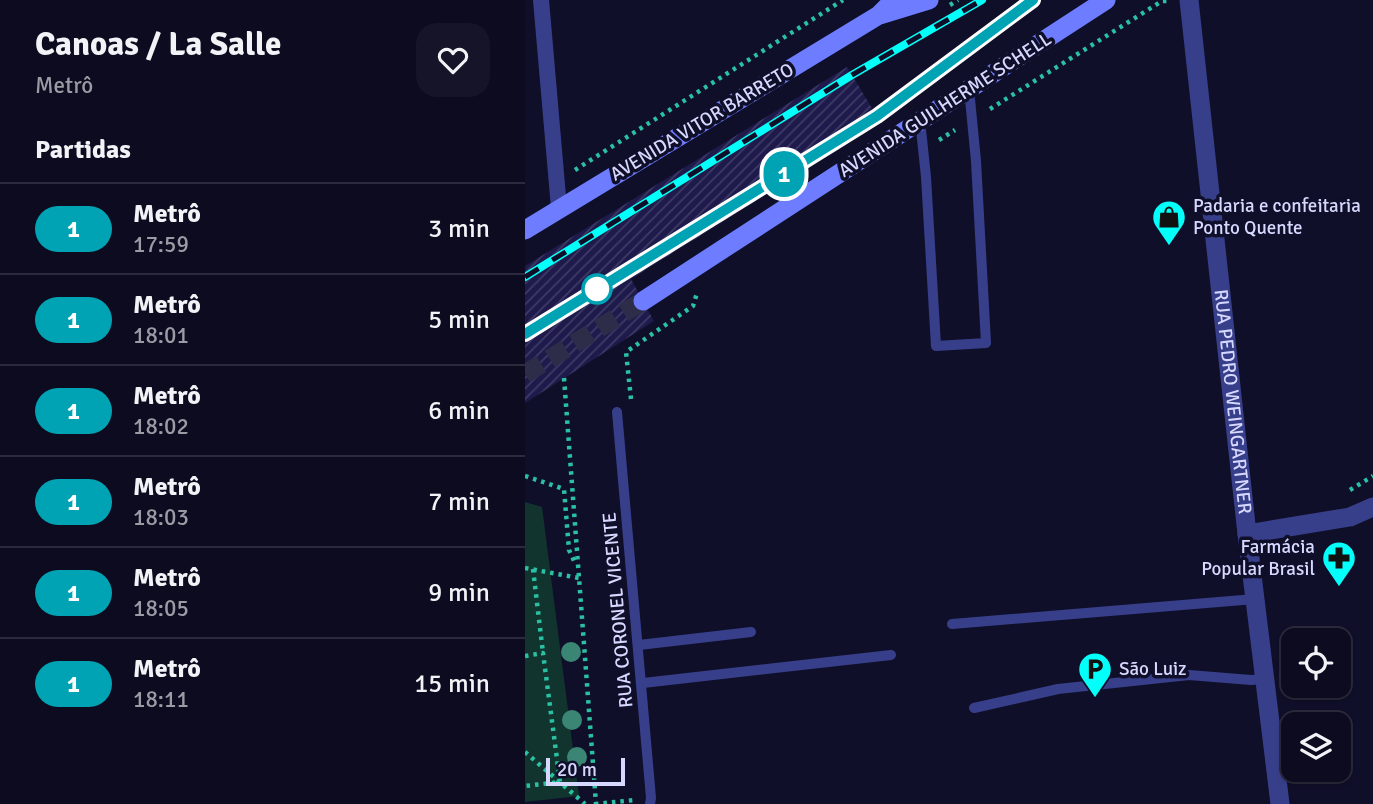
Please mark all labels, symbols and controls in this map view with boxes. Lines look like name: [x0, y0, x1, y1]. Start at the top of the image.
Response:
button: heart: [416, 23, 490, 97]
text: Canoas / La Salle: [35, 24, 281, 65]
street label: AVENIDA GUILHERME SCHELL: [834, 27, 1056, 183]
street label: AVENIDA VITOR BARRETO: [606, 58, 798, 186]
text: Metrô: [35, 71, 93, 100]
text: Partidas: [35, 134, 131, 166]
line badge: 1: [761, 151, 807, 197]
text: 1: [778, 159, 790, 189]
place label: Padaria e confeitaria Ponto Quente: [1193, 194, 1361, 240]
text: Metrô: [133, 198, 201, 230]
shop icon: Padaria e confeitaria Ponto Quente: [1150, 198, 1188, 247]
text: 3 min: [428, 213, 490, 245]
text: 1: [67, 214, 80, 244]
text: 17:59: [133, 230, 189, 259]
unlabelled marker: [582, 274, 612, 304]
street label: RUA PEDRO WEINGARTNER: [1208, 288, 1257, 515]
text: Metrô: [133, 289, 201, 321]
text: 5 min: [428, 304, 490, 336]
text: 1: [67, 305, 80, 335]
text: 18:01: [133, 321, 189, 350]
text: Metrô: [133, 380, 201, 412]
text: 6 min: [428, 395, 490, 427]
text: 1: [67, 396, 80, 426]
text: 18:02: [133, 412, 189, 441]
text: Metrô: [133, 471, 201, 503]
text: 7 min: [428, 486, 490, 518]
text: 1: [67, 487, 80, 517]
text: 18:03: [133, 503, 189, 532]
street label: RUA CORONEL VICENTE: [598, 511, 638, 709]
place label: Farmácia Popular Brasil: [1201, 535, 1315, 581]
pharmacy icon: Farmácia Popular Brasil: [1320, 539, 1358, 588]
text: Metrô: [133, 562, 201, 594]
text: 9 min: [428, 577, 490, 609]
text: 1: [67, 578, 80, 608]
text: 18:05: [133, 594, 189, 623]
map controls: [1281, 628, 1351, 782]
button: locate: [1281, 628, 1351, 698]
parking icon: São Luiz: [1076, 650, 1114, 699]
text: Metrô: [133, 653, 201, 685]
place label: São Luiz: [1119, 657, 1187, 681]
text: 15 min: [414, 668, 490, 700]
text: 1: [67, 669, 80, 699]
text: 18:11: [133, 685, 189, 714]
button: layers: [1281, 712, 1351, 782]
scale bar: [546, 755, 625, 787]
text: 20 m: [557, 758, 597, 782]

